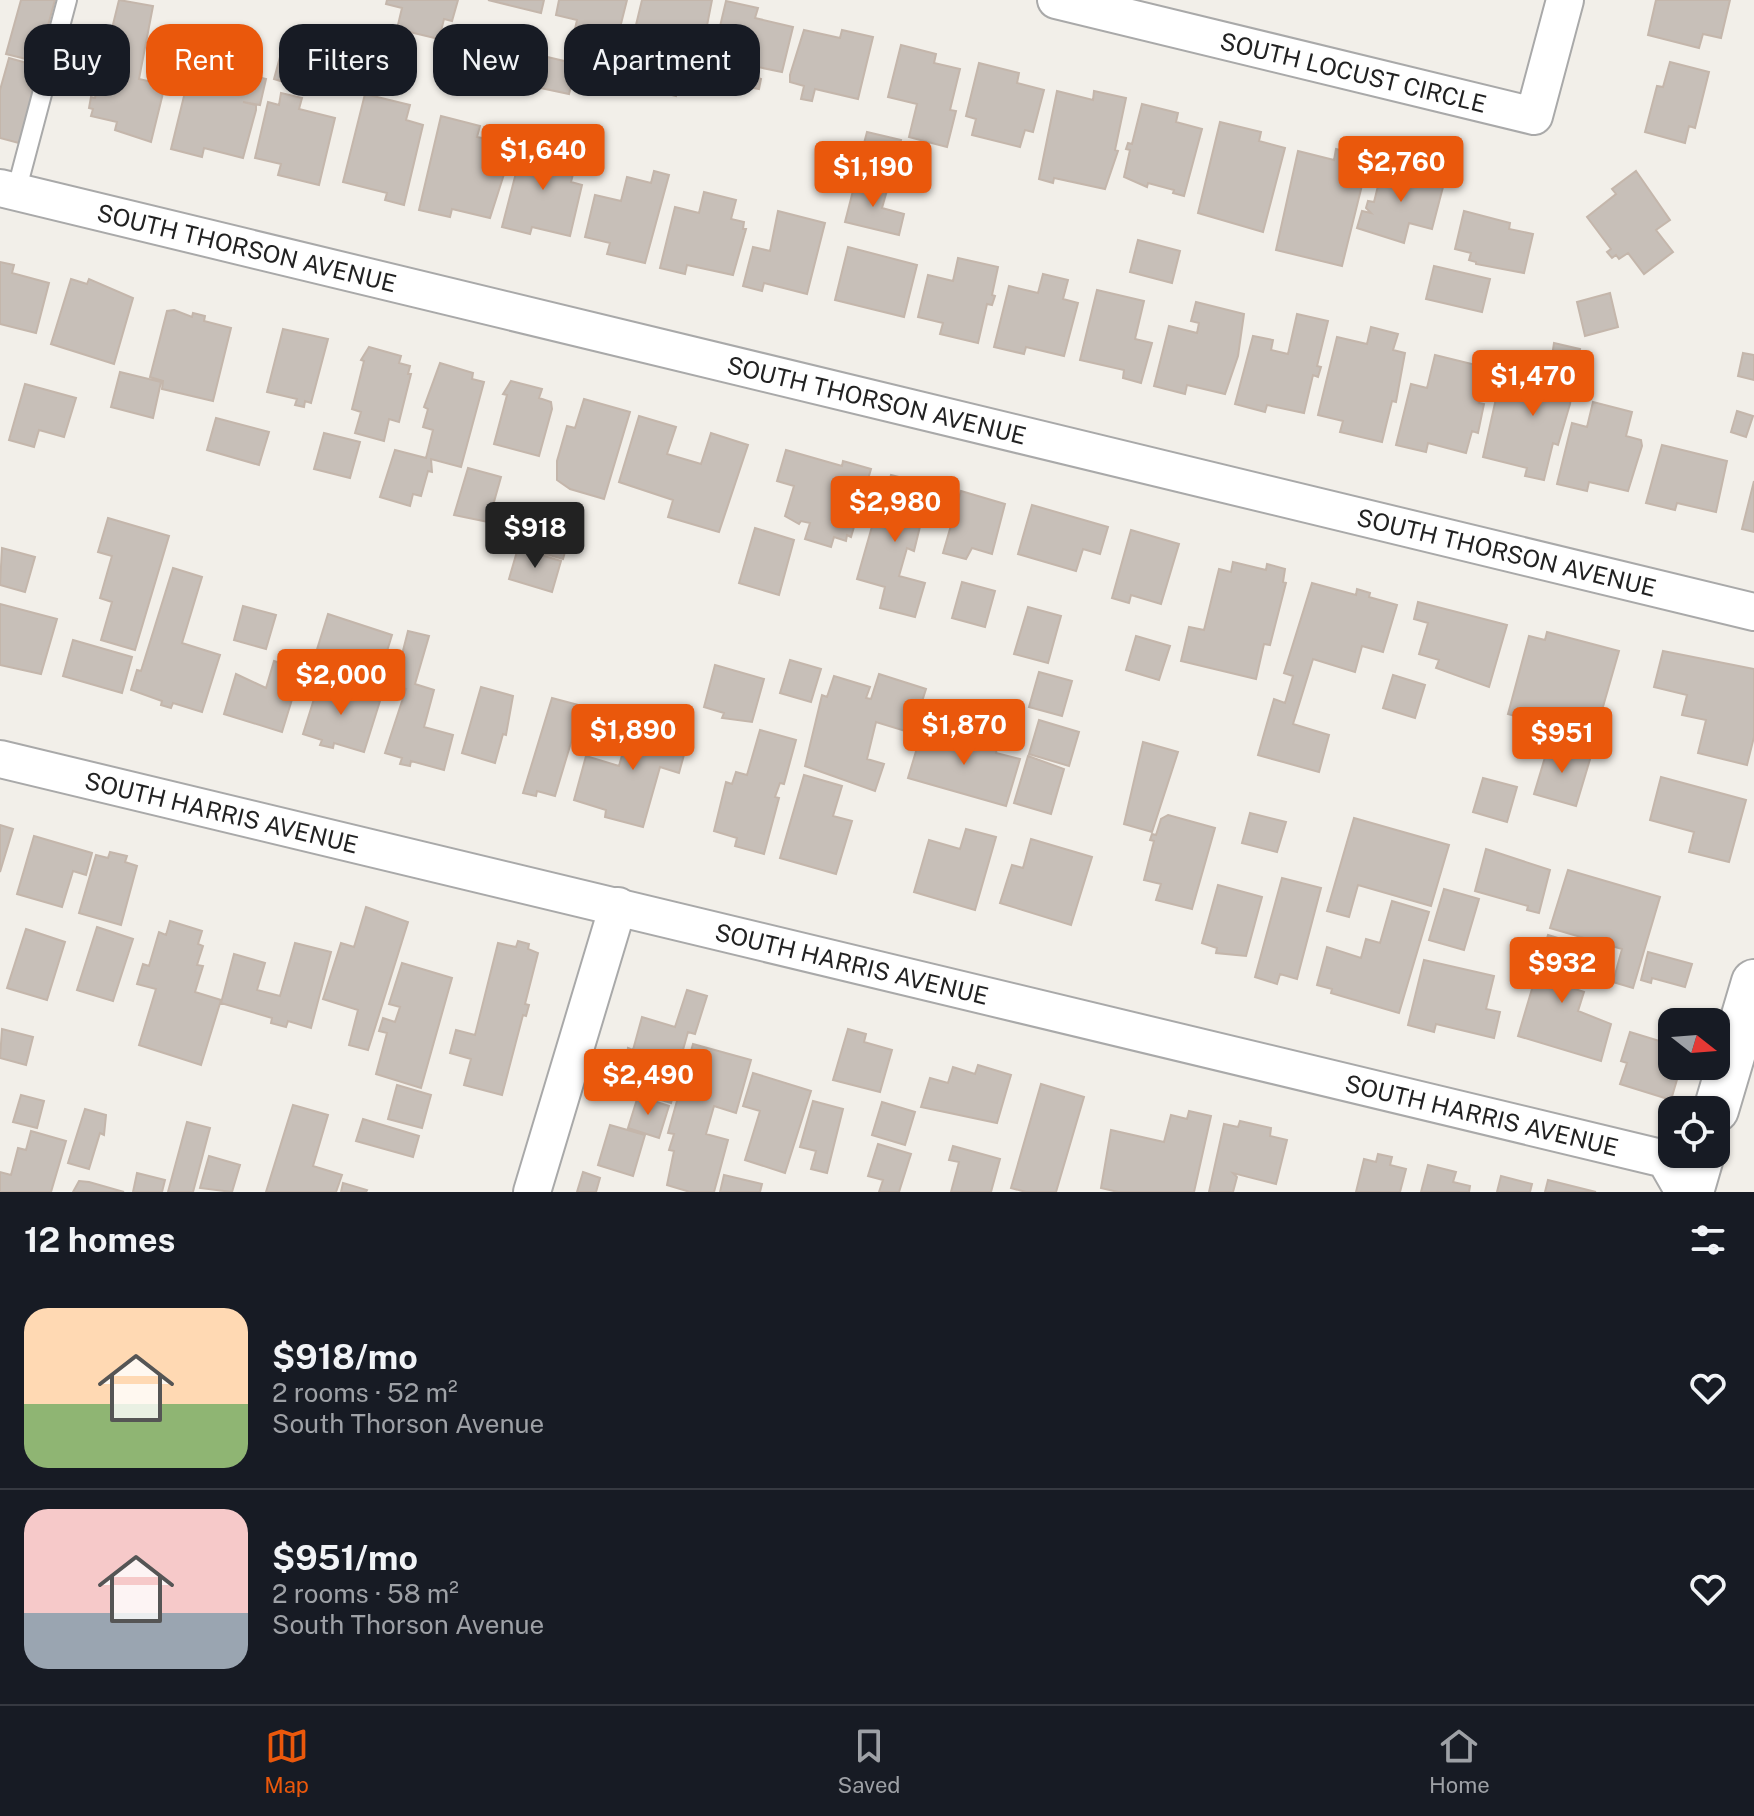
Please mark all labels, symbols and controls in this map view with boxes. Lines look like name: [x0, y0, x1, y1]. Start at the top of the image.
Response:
chip: Buy: [24, 24, 130, 96]
chip: Rent: [146, 24, 263, 96]
chip: Filters: [279, 24, 417, 96]
chip: New: [433, 24, 548, 96]
chip: Apartment: [564, 24, 760, 96]
street label: SOUTH LOCUST CIRCLE: [1217, 26, 1489, 118]
pin: $1,640: [478, 124, 608, 192]
text: $1,640: [500, 134, 586, 165]
pin: $2,760: [1336, 136, 1466, 204]
pin: $1,190: [808, 141, 938, 209]
text: $2,760: [1356, 146, 1446, 177]
text: $1,190: [833, 151, 913, 182]
street label: SOUTH THORSON AVENUE: [94, 198, 399, 297]
street label: SOUTH THORSON AVENUE: [724, 350, 1029, 450]
pin: $1,470: [1468, 350, 1598, 418]
text: $1,470: [1490, 360, 1576, 391]
pin: $2,980: [830, 476, 960, 544]
text: $2,980: [849, 486, 941, 517]
pin: $918: [488, 502, 582, 570]
street label: SOUTH THORSON AVENUE: [1354, 503, 1659, 602]
text: $918: [503, 512, 567, 543]
pin: $2,000: [276, 649, 406, 717]
text: $2,000: [295, 659, 387, 690]
pin: $1,870: [899, 699, 1029, 767]
pin: $1,890: [568, 704, 698, 772]
pin: $951: [1515, 707, 1609, 775]
text: $1,870: [921, 709, 1007, 740]
text: $1,890: [589, 714, 677, 745]
text: $951: [1530, 717, 1594, 748]
street label: SOUTH HARRIS AVENUE: [82, 766, 361, 859]
street label: SOUTH HARRIS AVENUE: [712, 917, 991, 1010]
pin: $932: [1515, 937, 1609, 1005]
text: $932: [1528, 947, 1596, 978]
north arrow: [1658, 1008, 1730, 1080]
map controls: [1658, 1008, 1730, 1168]
pin: $2,490: [583, 1049, 713, 1117]
text: $2,490: [602, 1059, 694, 1090]
street label: SOUTH HARRIS AVENUE: [1342, 1069, 1621, 1161]
button: locate: [1658, 1096, 1730, 1168]
icon: filters: [1686, 1218, 1730, 1262]
text: 12 homes: [24, 1220, 175, 1260]
text: $918/mo: [272, 1337, 418, 1377]
icon: home: [88, 1340, 184, 1436]
icon: heart: [1686, 1366, 1730, 1410]
text: 2 rooms · 52 m²: [272, 1377, 458, 1408]
text: South Thorson Avenue: [272, 1408, 544, 1439]
text: $951/mo: [272, 1538, 418, 1578]
icon: home: [88, 1541, 184, 1637]
icon: heart: [1686, 1567, 1730, 1611]
text: 2 rooms · 58 m²: [272, 1578, 459, 1609]
text: South Thorson Avenue: [272, 1609, 544, 1640]
tab: Map: [264, 1724, 309, 1798]
tab: Saved: [838, 1724, 900, 1798]
tab: Home: [1429, 1724, 1490, 1798]

